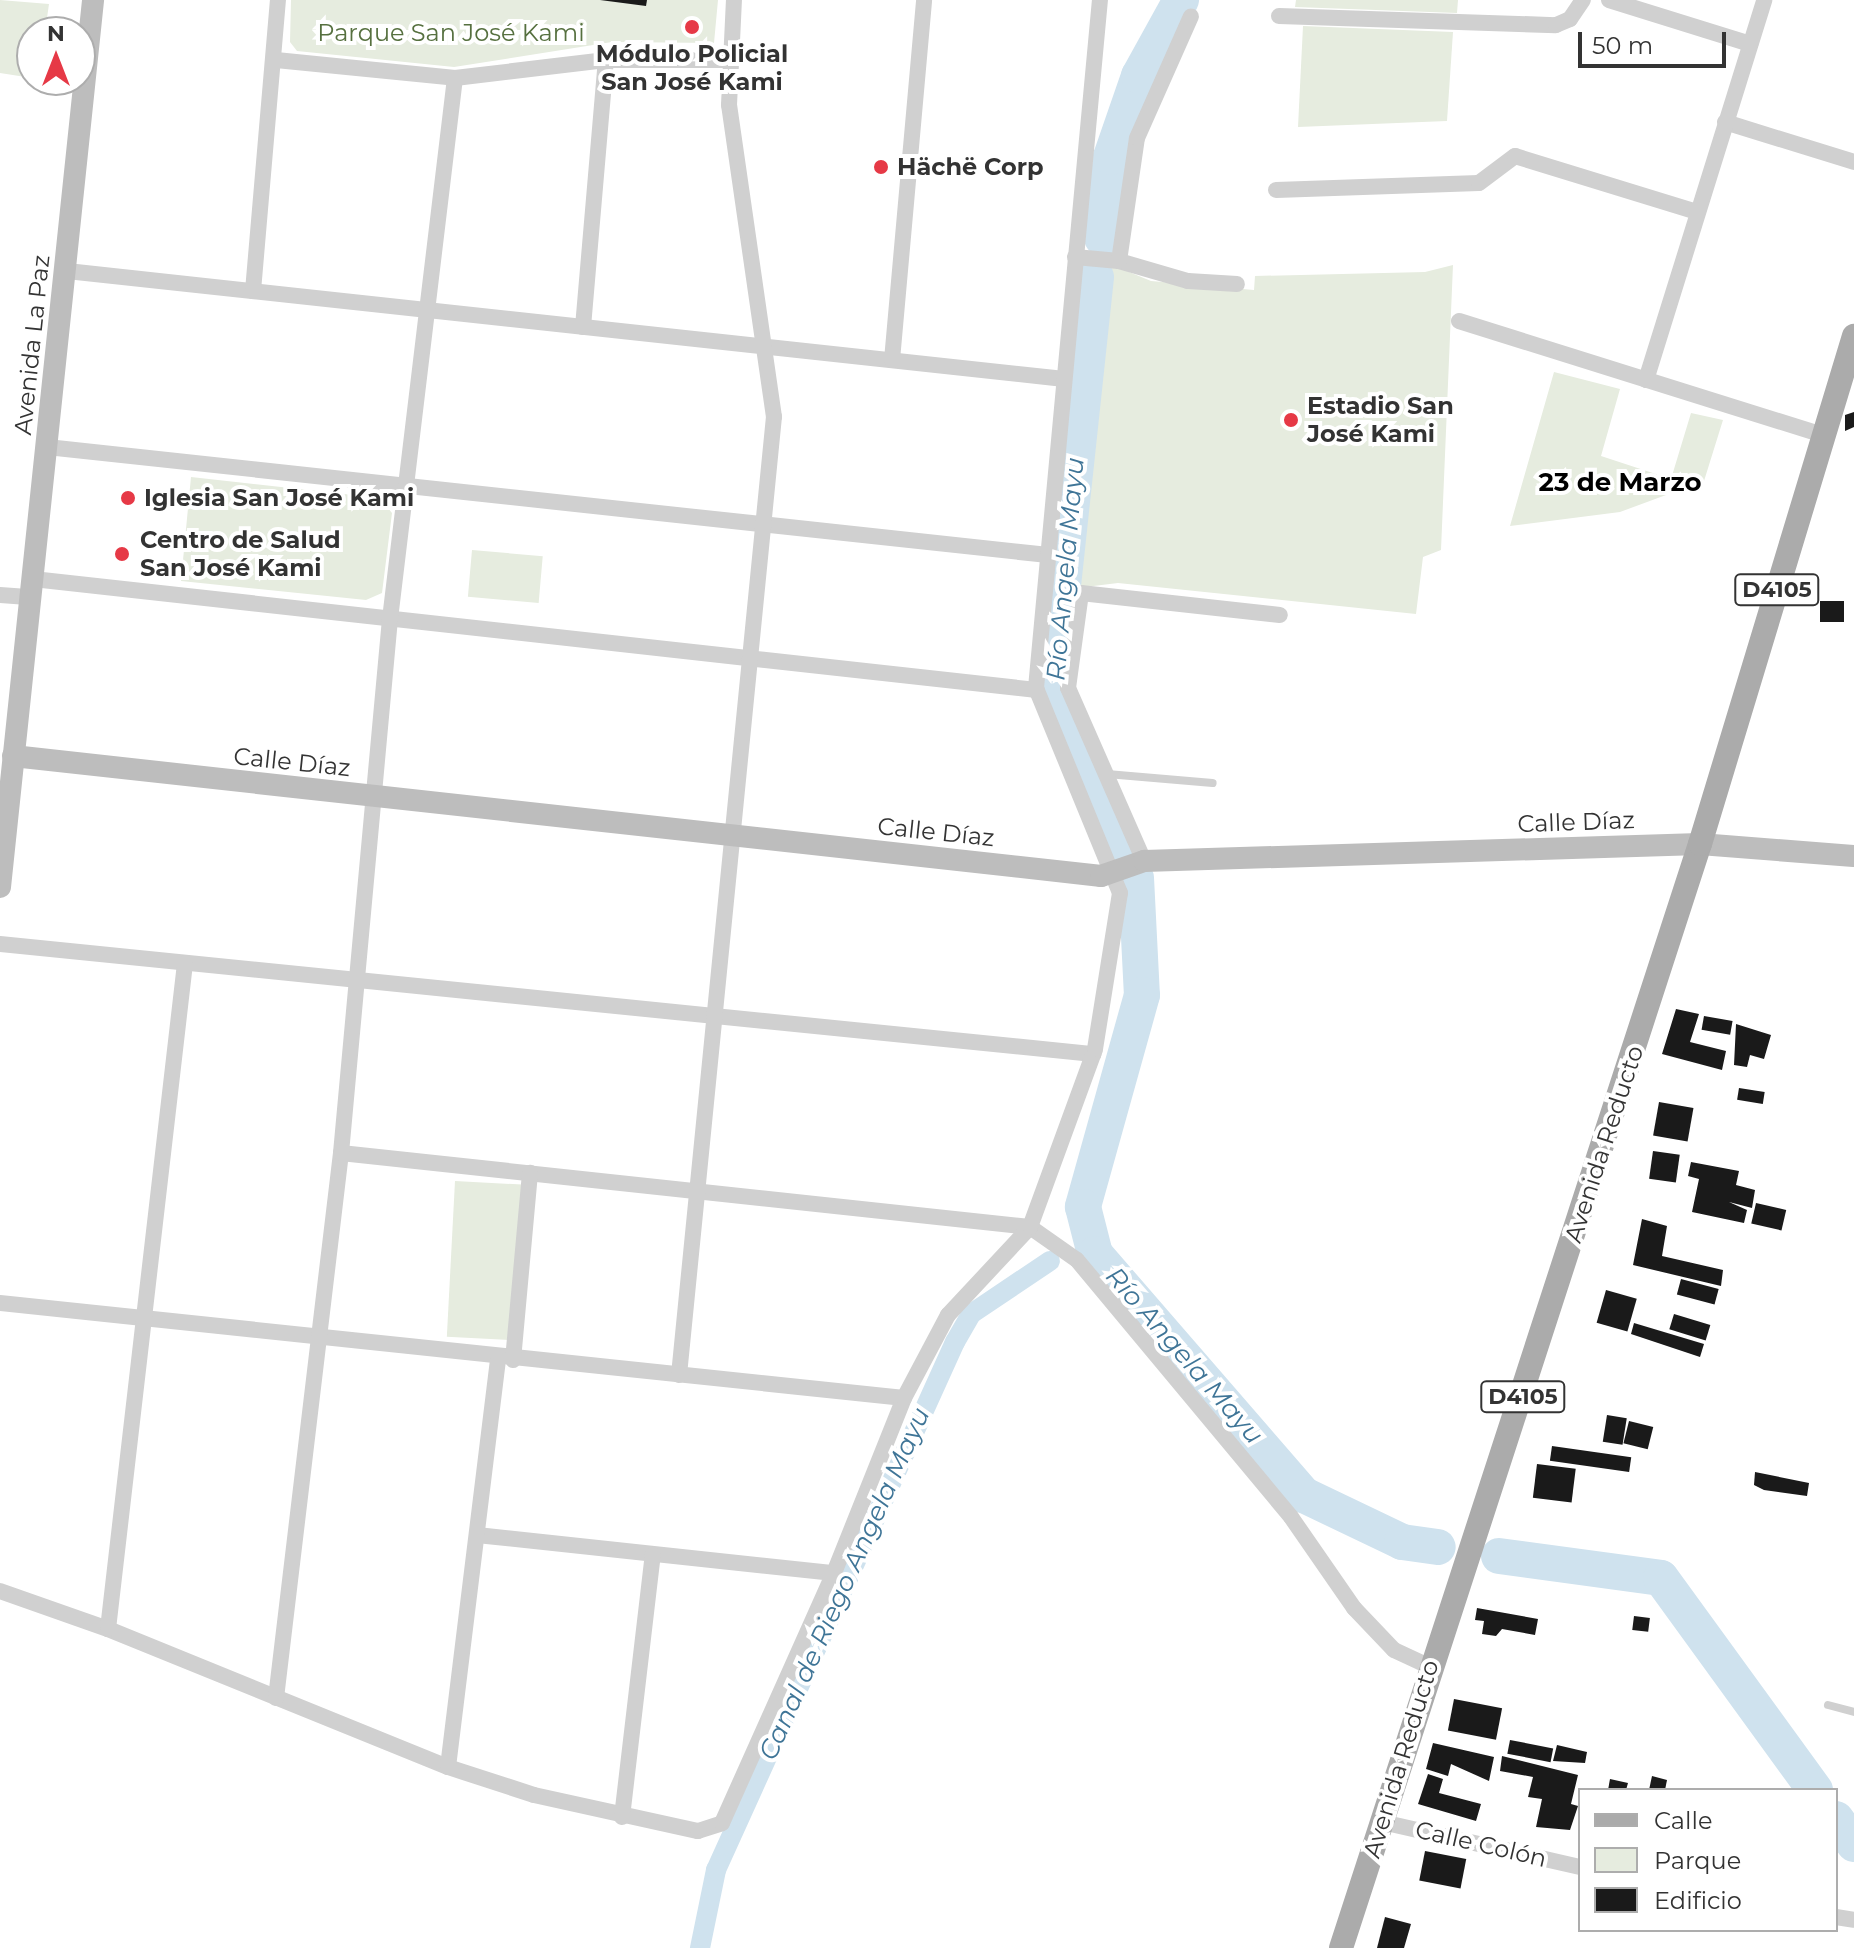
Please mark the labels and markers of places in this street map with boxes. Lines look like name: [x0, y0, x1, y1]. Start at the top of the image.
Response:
marker: Módulo Policial San José Kami: [683, 18, 701, 36]
place label: Módulo Policial San José Kami: [596, 40, 788, 96]
place label: Hächë Corp: [897, 153, 1043, 181]
marker: Hächë Corp: [872, 158, 890, 176]
place label: Estadio San José Kami: [1307, 392, 1454, 448]
marker: Estadio San José Kami: [1282, 411, 1300, 429]
place label: Iglesia San José Kami: [144, 484, 414, 512]
marker: Iglesia San José Kami: [119, 489, 137, 507]
place label: Centro de Salud San José Kami: [140, 526, 341, 582]
marker: Centro de Salud San José Kami: [111, 543, 133, 565]

